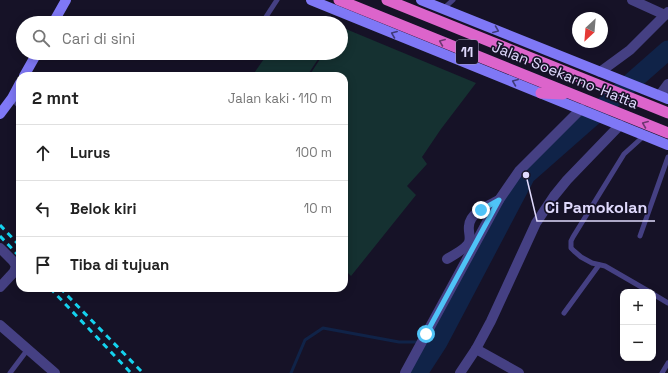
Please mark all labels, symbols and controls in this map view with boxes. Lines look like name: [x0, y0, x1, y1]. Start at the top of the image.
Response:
north arrow: [572, 12, 608, 48]
search box: [16, 16, 348, 60]
one-way arrow: [492, 26, 499, 34]
icon: search: [30, 27, 52, 49]
text: Cari di sini: [62, 29, 135, 48]
one-way arrow: [391, 30, 398, 38]
street label: Jalan Soekarno-Hatta: [489, 36, 641, 113]
one-way arrow: [439, 38, 446, 46]
road number: 11: [456, 40, 478, 64]
one-way arrow: [511, 79, 518, 87]
text: 2 mnt: [32, 87, 79, 109]
text: Jalan kaki · 110 m: [228, 90, 332, 107]
one-way arrow: [641, 120, 648, 128]
icon: ahead: [32, 142, 54, 164]
text: Lurus: [70, 143, 110, 162]
text: 100 m: [295, 144, 332, 161]
callout: Ci Pamokolan: [537, 193, 655, 221]
text: Ci Pamokolan: [545, 197, 647, 218]
icon: left: [32, 198, 54, 220]
text: Belok kiri: [70, 199, 136, 218]
text: 10 m: [304, 200, 332, 217]
route end: [472, 201, 490, 219]
icon: arrive: [32, 254, 54, 276]
text: Tiba di tujuan: [70, 255, 169, 274]
map controls: [620, 289, 656, 361]
button: +: [620, 289, 656, 325]
route start: [417, 325, 435, 343]
button: −: [620, 325, 656, 361]

